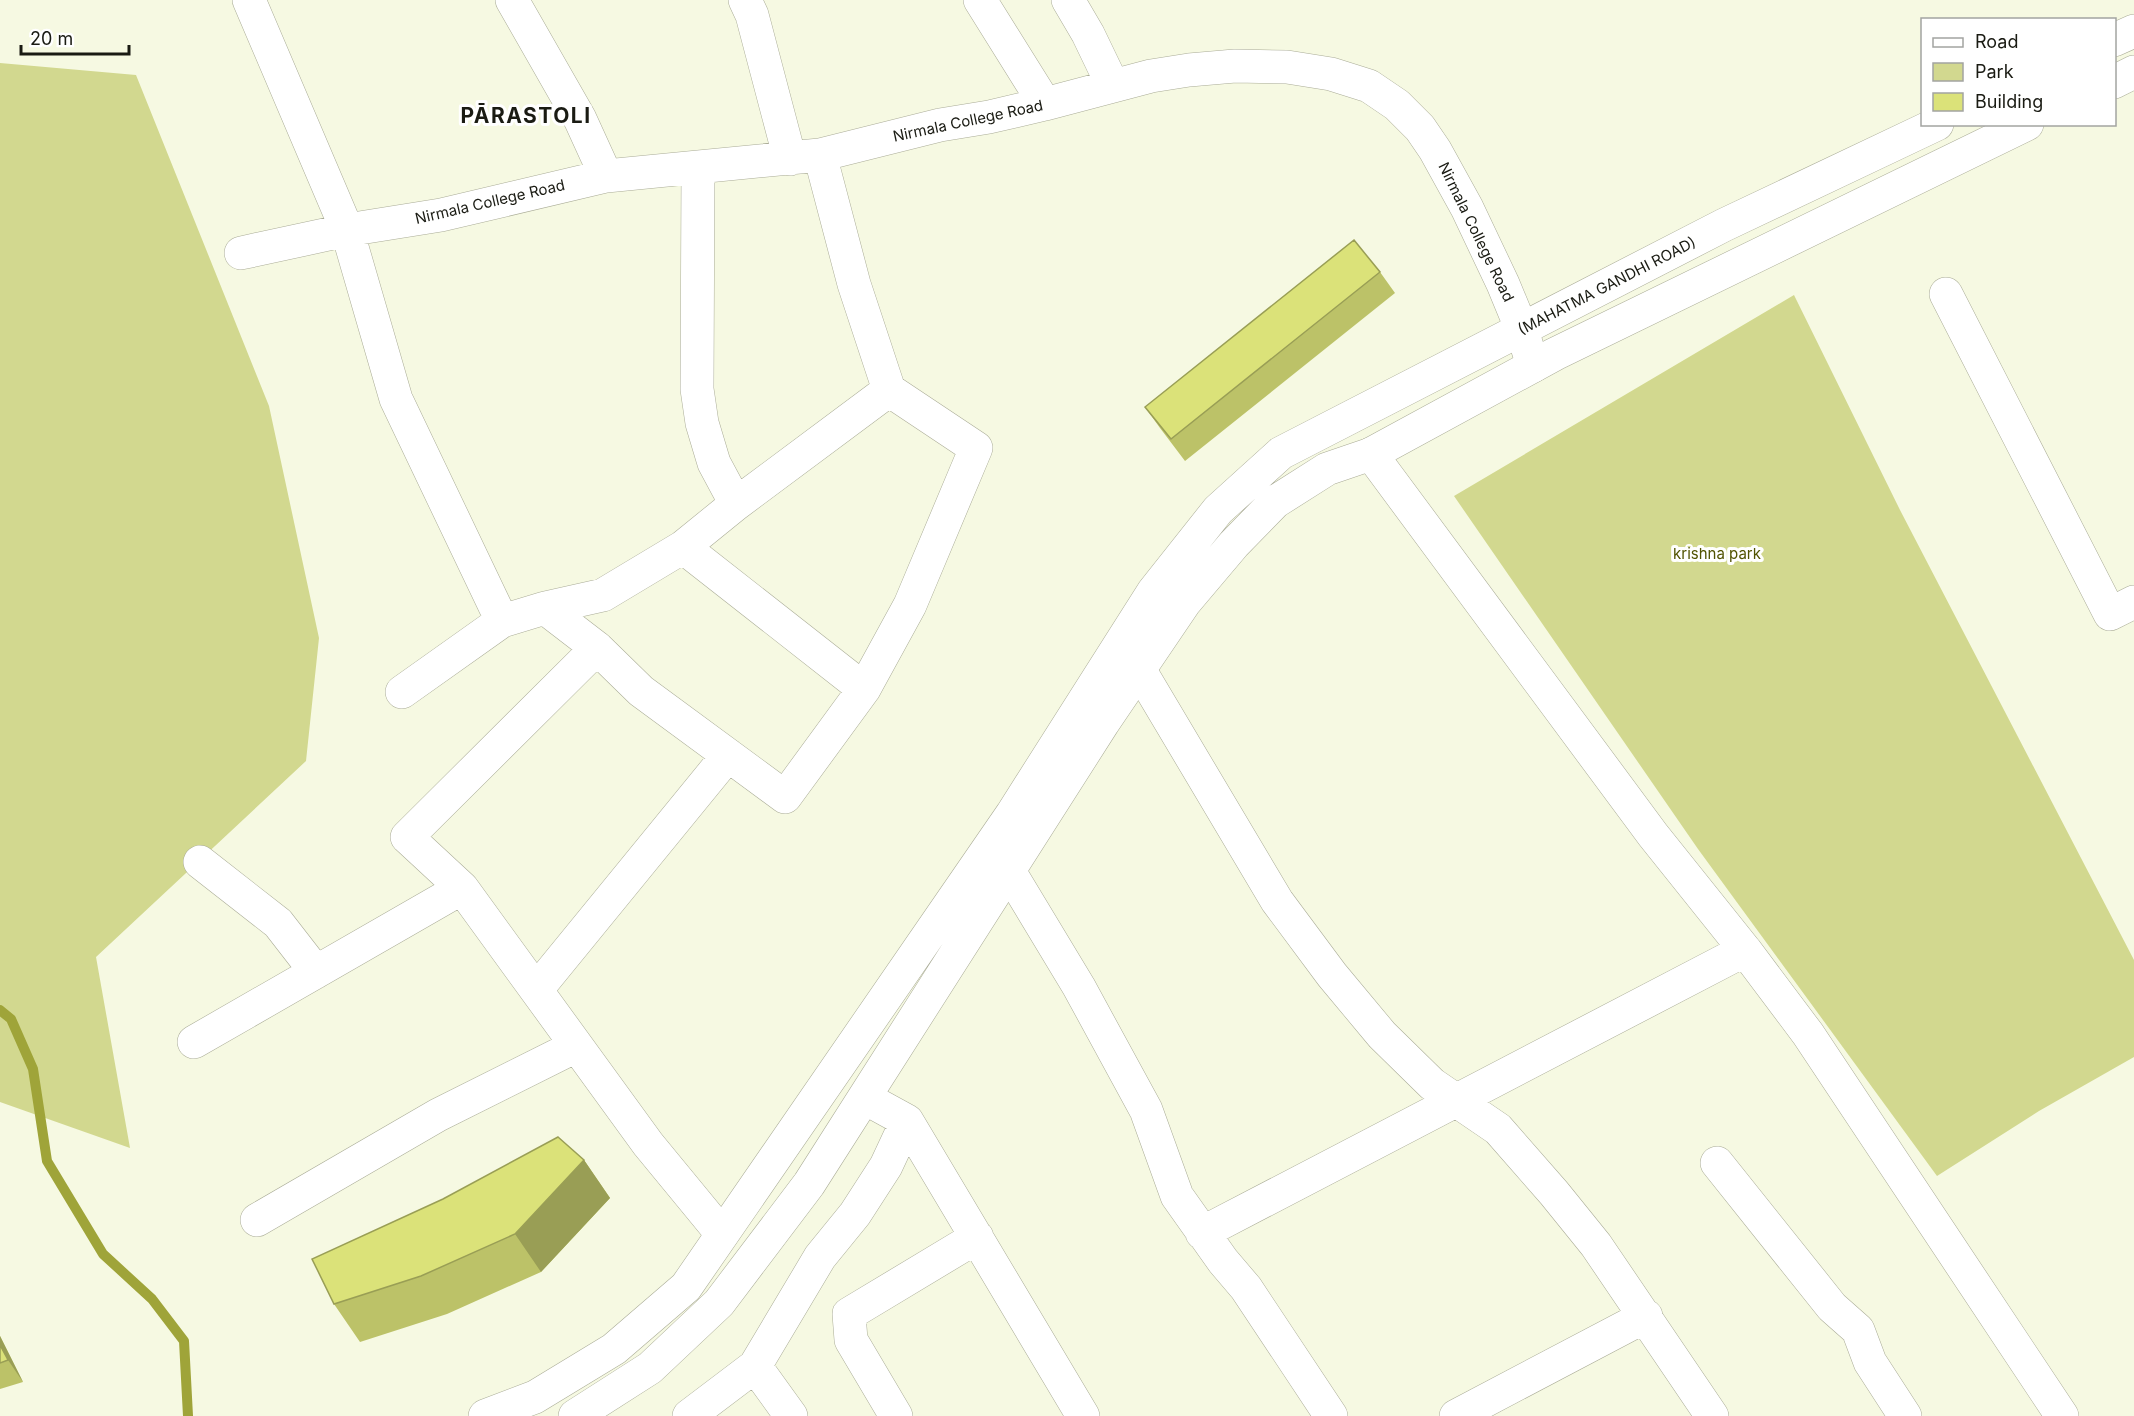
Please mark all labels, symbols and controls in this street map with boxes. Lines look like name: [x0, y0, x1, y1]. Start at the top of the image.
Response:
scale bar: [21, 18, 129, 56]
legend: [1921, 18, 2116, 126]
text: 20 m: [30, 28, 73, 49]
text: Road: [1975, 31, 2018, 52]
text: Park: [1975, 61, 2014, 82]
text: Building: [1975, 91, 2043, 112]
street label: Nirmala College Road: [891, 95, 1045, 146]
district label: PĀRASTOLI: [460, 103, 592, 128]
street label: Nirmala College Road: [1434, 159, 1519, 305]
street label: Nirmala College Road: [413, 175, 567, 228]
street label: (MAHATMA GANDHI ROAD): [1515, 232, 1699, 339]
park label: krishna park: [1673, 544, 1762, 563]

